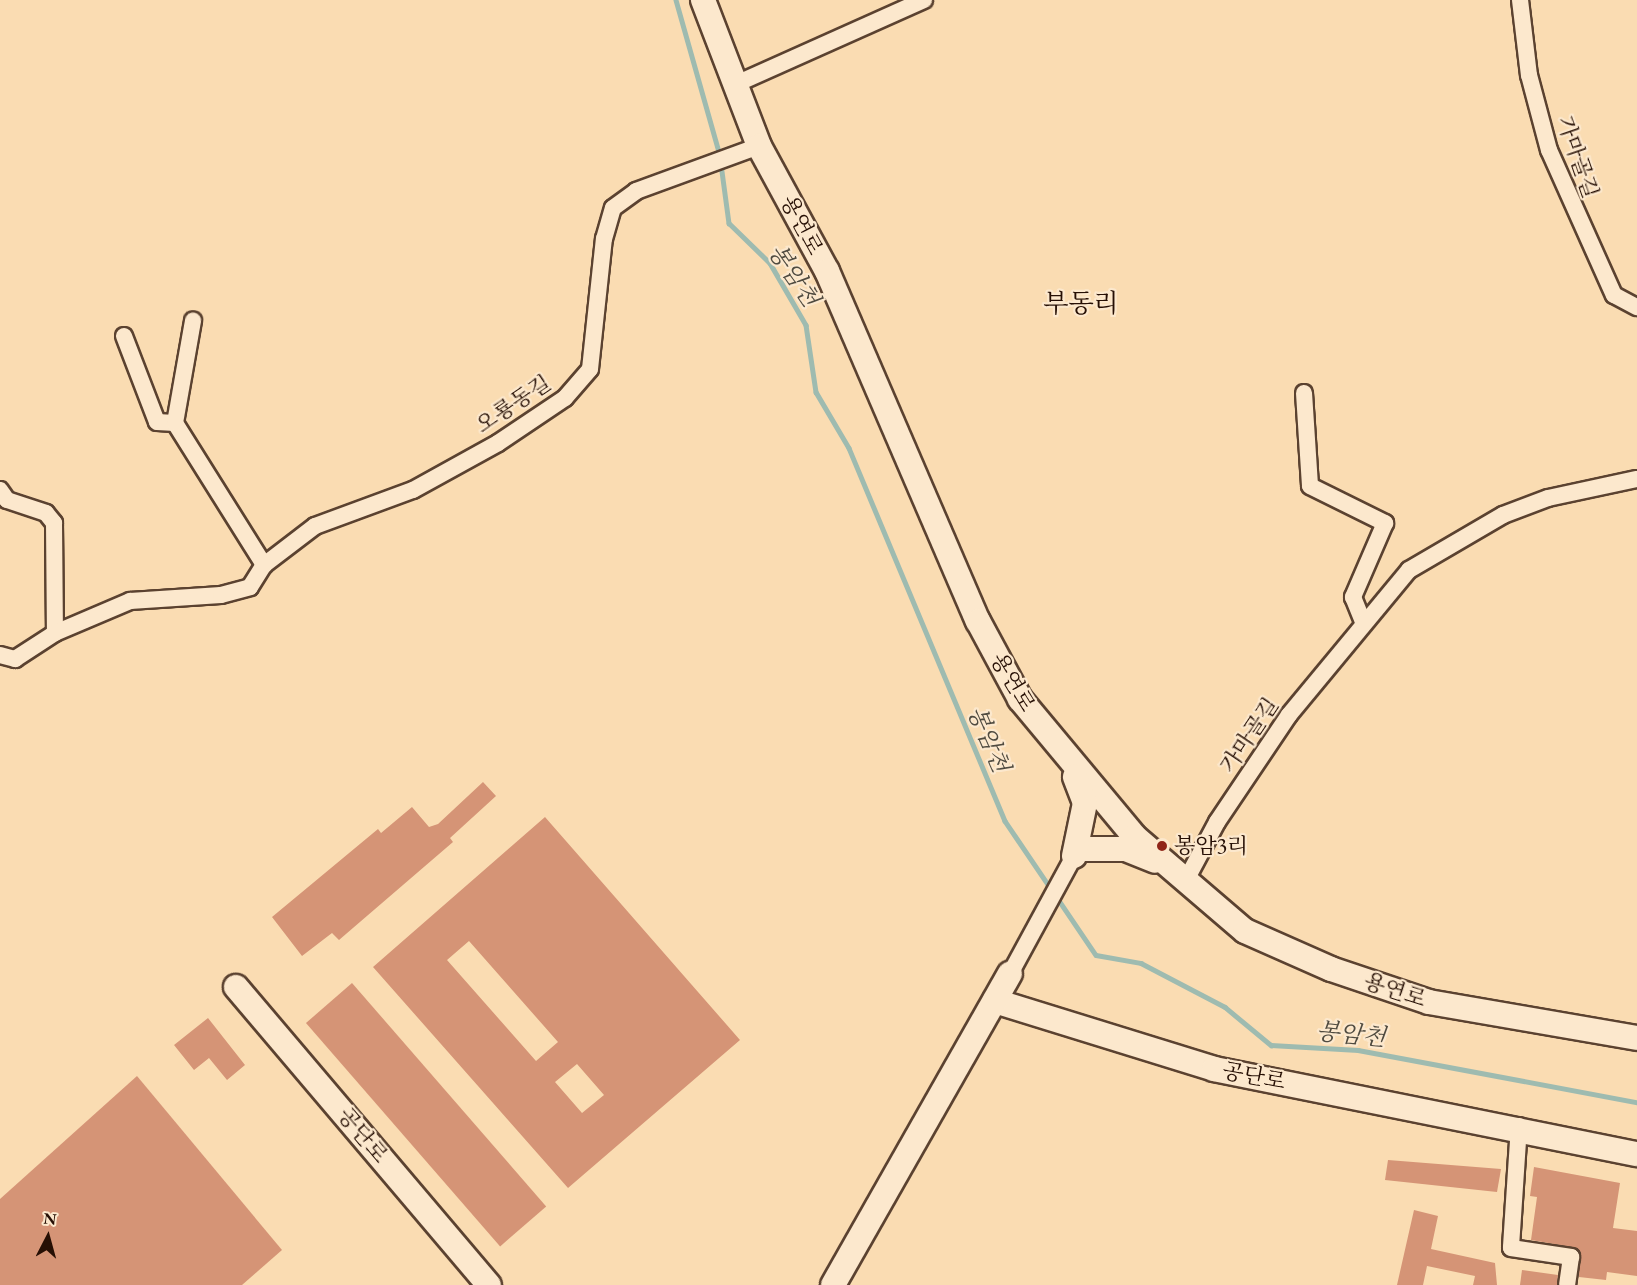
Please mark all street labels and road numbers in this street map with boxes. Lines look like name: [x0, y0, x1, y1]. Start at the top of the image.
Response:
street label: 가마골길: [1552, 113, 1604, 201]
street label: 용연로: [775, 191, 829, 259]
street label: 오룡동길: [470, 369, 556, 439]
street label: 용연로: [985, 648, 1041, 716]
street label: 가마골길: [1214, 692, 1284, 778]
street label: 용연로: [1361, 968, 1429, 1012]
street label: 공단로: [1220, 1057, 1288, 1095]
street label: 공단로: [332, 1102, 394, 1168]

